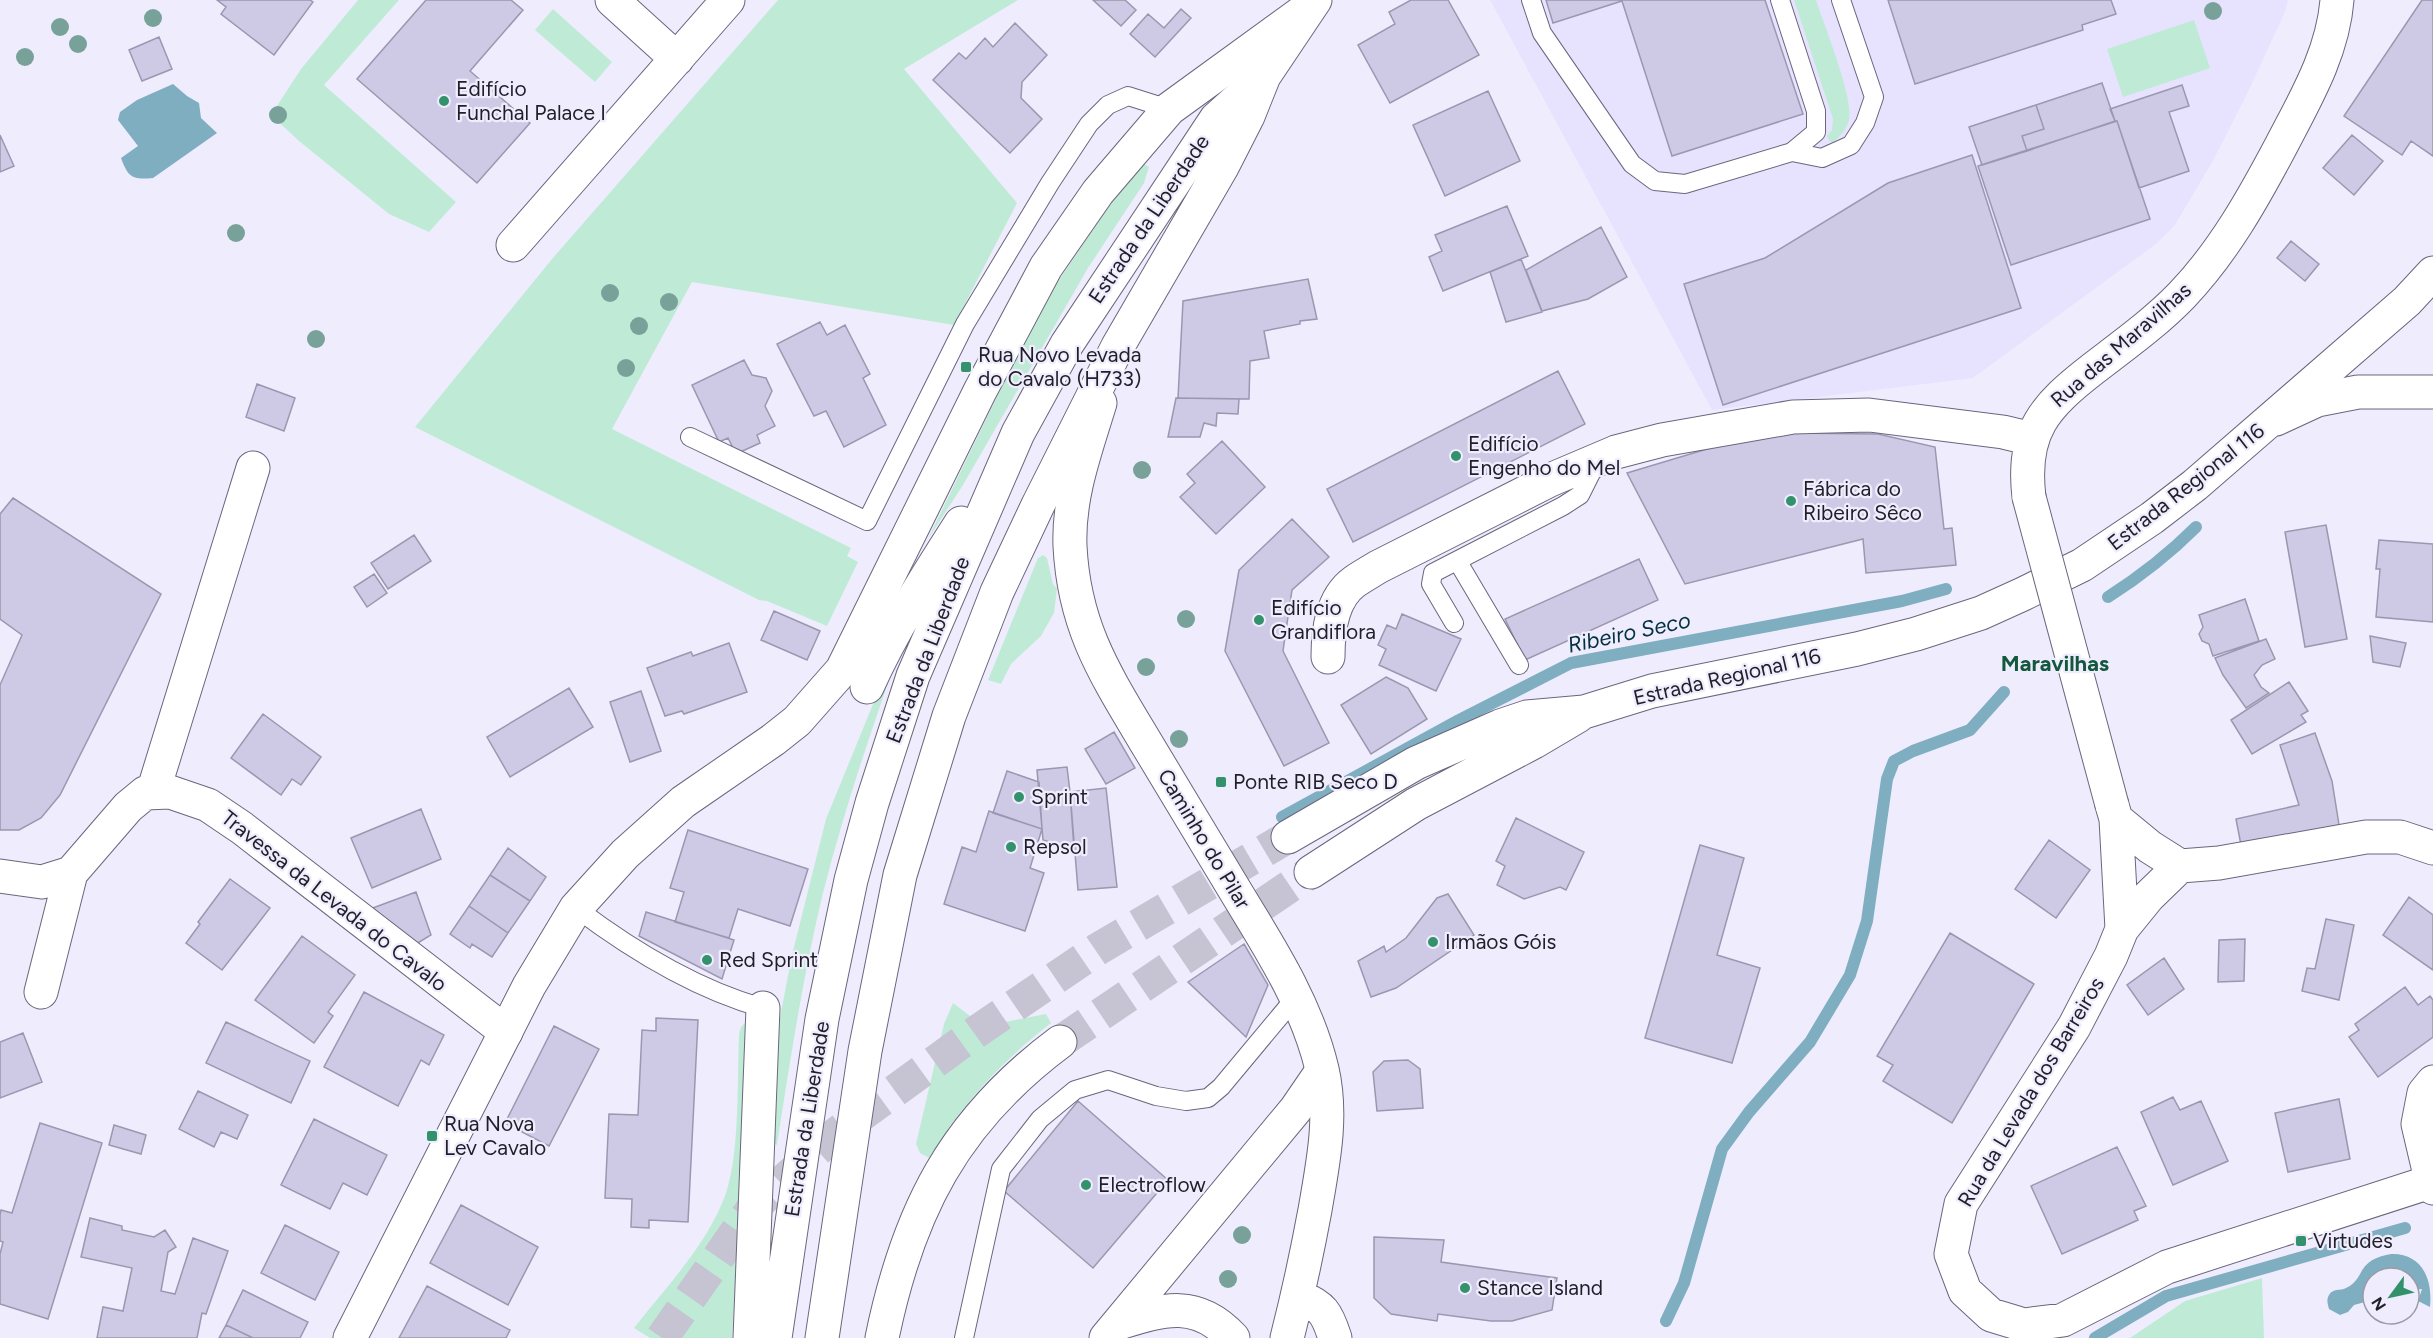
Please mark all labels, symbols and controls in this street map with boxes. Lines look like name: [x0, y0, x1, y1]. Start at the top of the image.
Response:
place label: Edifício Funchal Palace I: [456, 76, 606, 125]
marker: Edifício Funchal Palace I: [437, 94, 451, 108]
street label: Estrada da Liberdade: [1083, 130, 1214, 308]
street label: Rua das Maravilhas: [2045, 277, 2196, 412]
place label: Rua Novo Levada do Cavalo (H733): [978, 342, 1141, 391]
marker: Rua Novo Levada do Cavalo (H733): [959, 360, 973, 374]
street label: Estrada Regional 116: [2102, 418, 2269, 555]
place label: Edifício Engenho do Mel: [1468, 431, 1620, 480]
marker: Edifício Engenho do Mel: [1449, 449, 1463, 463]
place label: Fábrica do Ribeiro Sêco: [1803, 476, 1922, 525]
marker: Fábrica do Ribeiro Sêco: [1784, 494, 1798, 508]
street label: Estrada da Liberdade: [880, 553, 975, 747]
place label: Edifício Grandiflora: [1271, 595, 1376, 644]
water label: Ribeiro Seco: [1565, 606, 1693, 659]
marker: Edifício Grandiflora: [1252, 613, 1266, 627]
street label: Estrada Regional 116: [1631, 643, 1823, 710]
district label: Maravilhas: [2001, 650, 2109, 677]
street label: Caminho do Pilar: [1153, 764, 1256, 913]
place label: Ponte RIB Seco D: [1233, 769, 1398, 794]
marker: Ponte RIB Seco D: [1214, 775, 1228, 789]
place label: Sprint: [1031, 784, 1088, 809]
marker: Sprint: [1012, 790, 1026, 804]
street label: Travessa da Levada do Cavalo: [217, 805, 452, 996]
place label: Repsol: [1023, 834, 1087, 859]
marker: Repsol: [1004, 840, 1018, 854]
place label: Irmãos Góis: [1445, 929, 1556, 954]
marker: Irmãos Góis: [1426, 935, 1440, 949]
place label: Red Sprint: [719, 947, 818, 972]
marker: Red Sprint: [700, 953, 714, 967]
street label: Rua da Levada dos Barreiros: [1952, 972, 2109, 1211]
street label: Estrada da Liberdade: [779, 1019, 834, 1219]
place label: Rua Nova Lev Cavalo: [444, 1111, 546, 1160]
marker: Rua Nova Lev Cavalo: [425, 1129, 439, 1143]
place label: Electroflow: [1098, 1172, 1206, 1197]
marker: Electroflow: [1079, 1178, 1093, 1192]
place label: Virtudes: [2313, 1228, 2393, 1253]
marker: Virtudes: [2294, 1234, 2308, 1248]
north arrow: [2361, 1266, 2421, 1326]
place label: Stance Island: [1477, 1275, 1603, 1300]
marker: Stance Island: [1458, 1281, 1472, 1295]
text: N: [2368, 1294, 2390, 1314]

